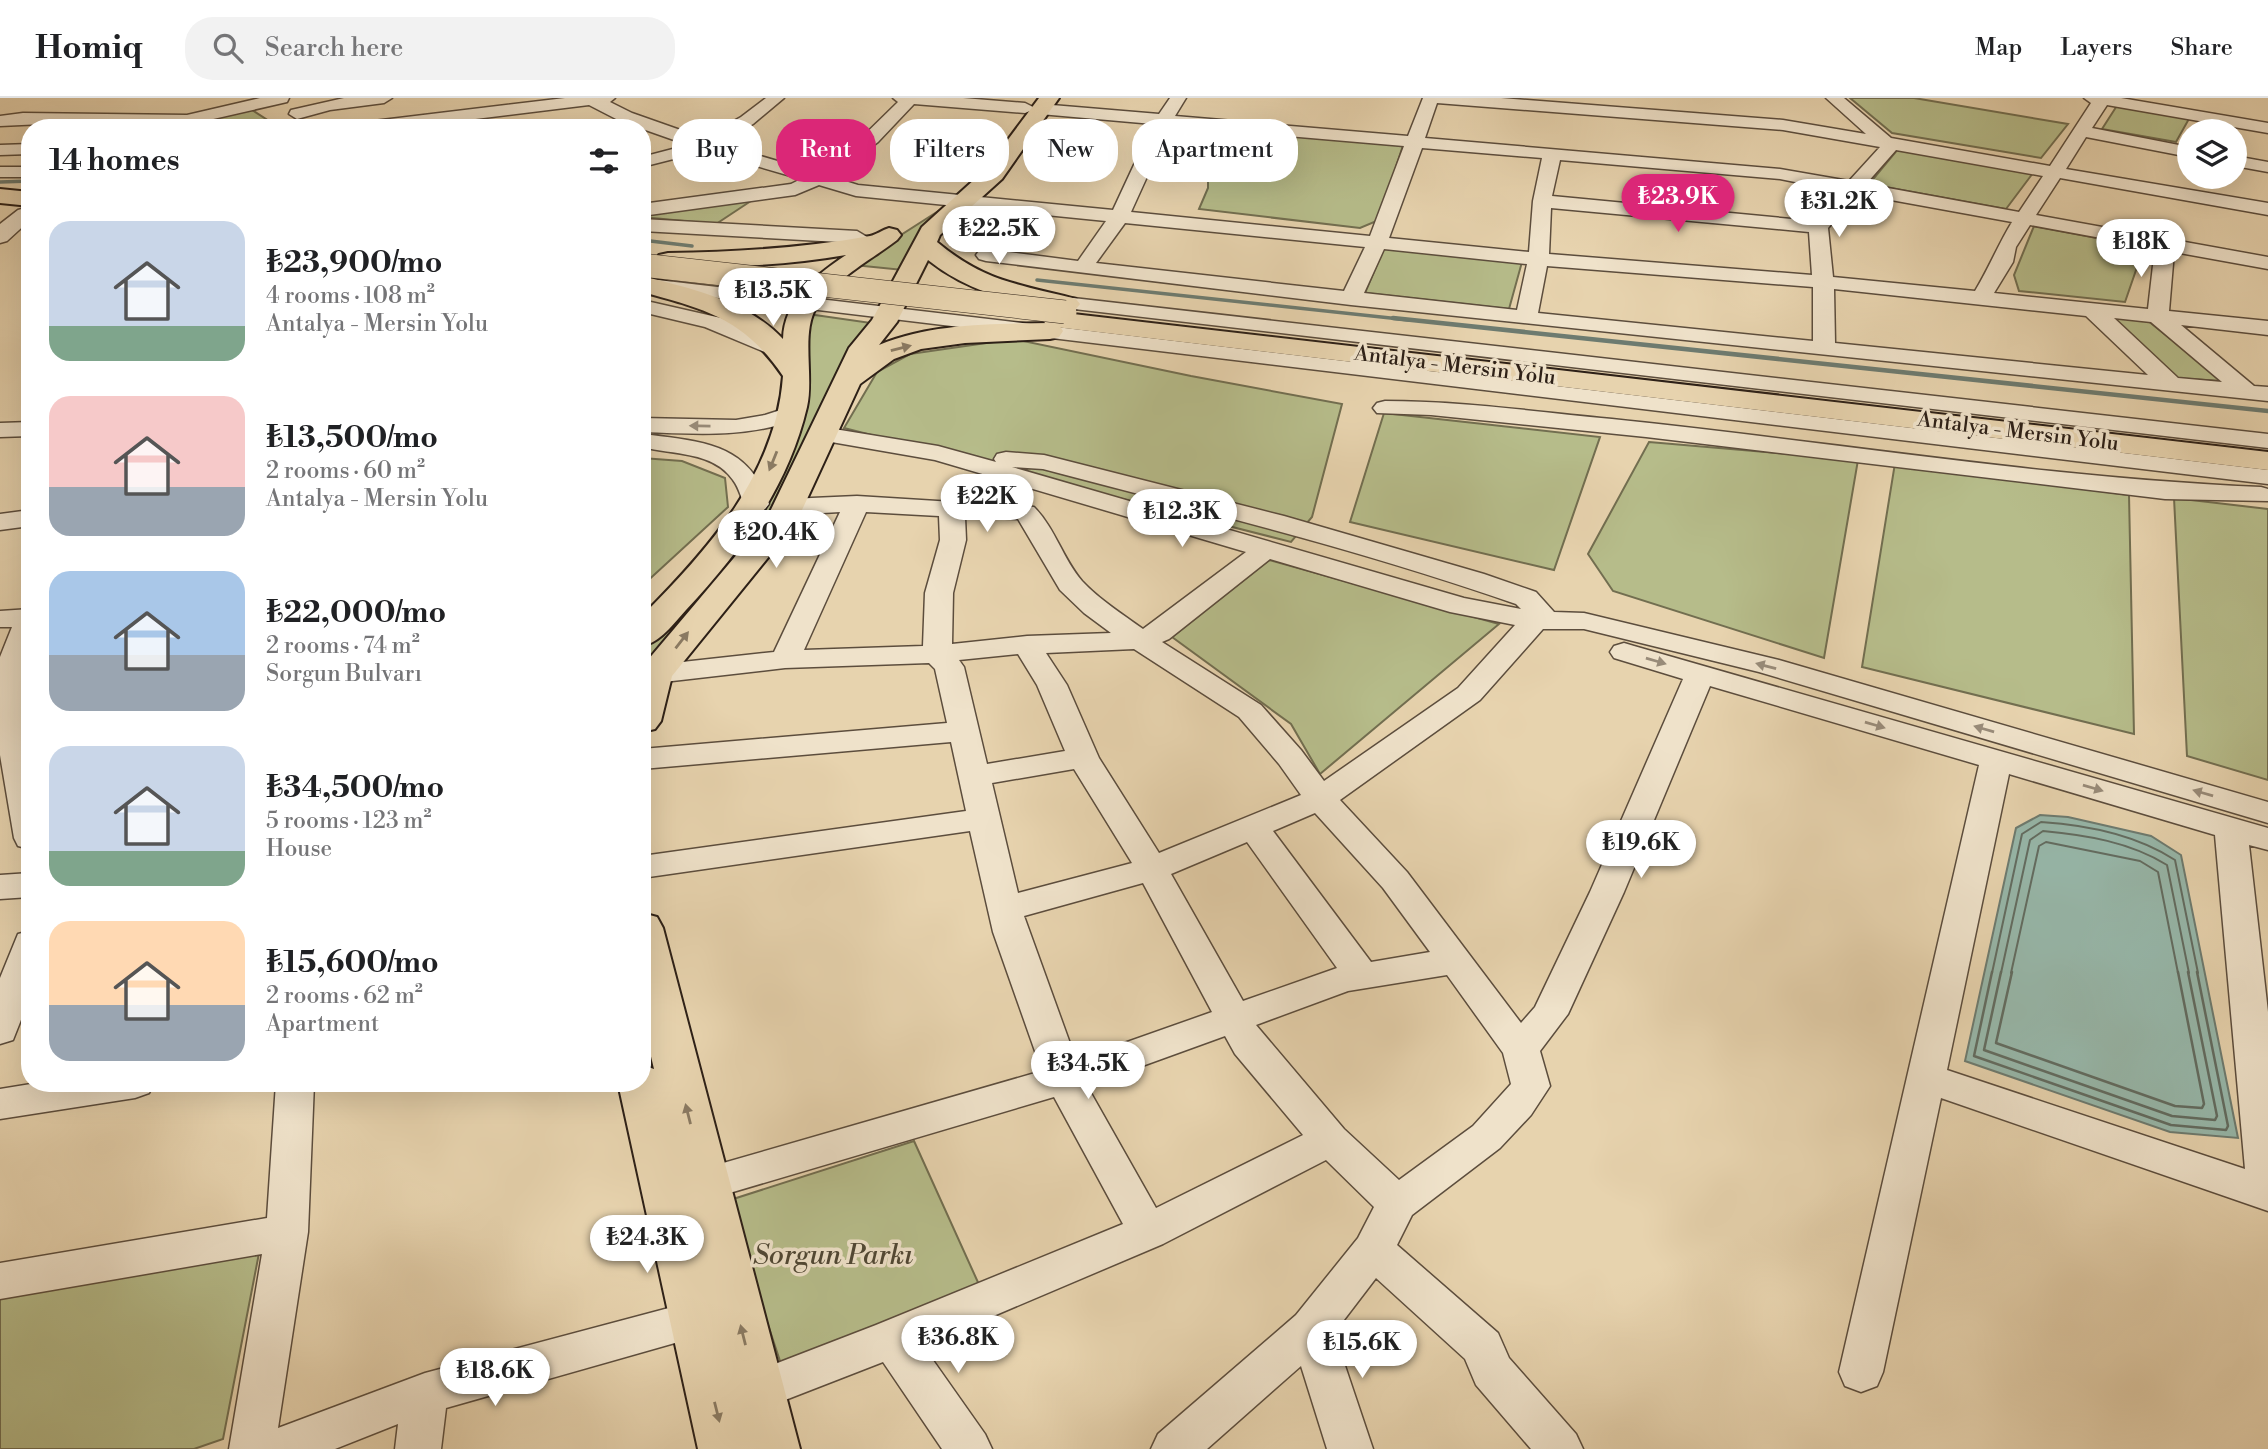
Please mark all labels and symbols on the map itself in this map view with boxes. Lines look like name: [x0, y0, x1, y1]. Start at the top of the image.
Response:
pin: ₺23.9K: [1621, 174, 1735, 234]
pin: ₺31.2K: [1782, 180, 1896, 239]
pin: ₺22.5K: [942, 206, 1056, 266]
pin: ₺18K: [2100, 220, 2182, 279]
pin: ₺13.5K: [716, 268, 830, 328]
street label: Antalya - Mersin Yolu: [1352, 341, 1557, 391]
one-way arrow: [890, 342, 912, 353]
street label: Antalya - Mersin Yolu: [1915, 407, 2120, 457]
one-way arrow: [689, 421, 711, 432]
one-way arrow: [767, 451, 778, 472]
pin: ₺22K: [946, 474, 1028, 534]
pin: ₺12.3K: [1125, 490, 1239, 549]
pin: ₺20.4K: [719, 510, 833, 570]
one-way arrow: [675, 631, 690, 649]
one-way arrow: [1646, 656, 1668, 667]
one-way arrow: [1755, 660, 1776, 670]
one-way arrow: [1864, 720, 1885, 730]
one-way arrow: [1973, 724, 1994, 734]
one-way arrow: [2083, 784, 2104, 794]
one-way arrow: [2192, 788, 2213, 798]
pin: ₺19.6K: [1584, 820, 1698, 880]
pin: ₺34.5K: [1031, 1042, 1145, 1101]
one-way arrow: [682, 1103, 693, 1125]
pin: ₺24.3K: [590, 1216, 704, 1275]
park label: Sorgun Parkı: [753, 1238, 913, 1273]
pin: ₺36.8K: [901, 1316, 1015, 1375]
pin: ₺15.6K: [1305, 1320, 1419, 1380]
one-way arrow: [737, 1324, 748, 1346]
pin: ₺18.6K: [438, 1348, 552, 1408]
one-way arrow: [712, 1401, 723, 1423]

